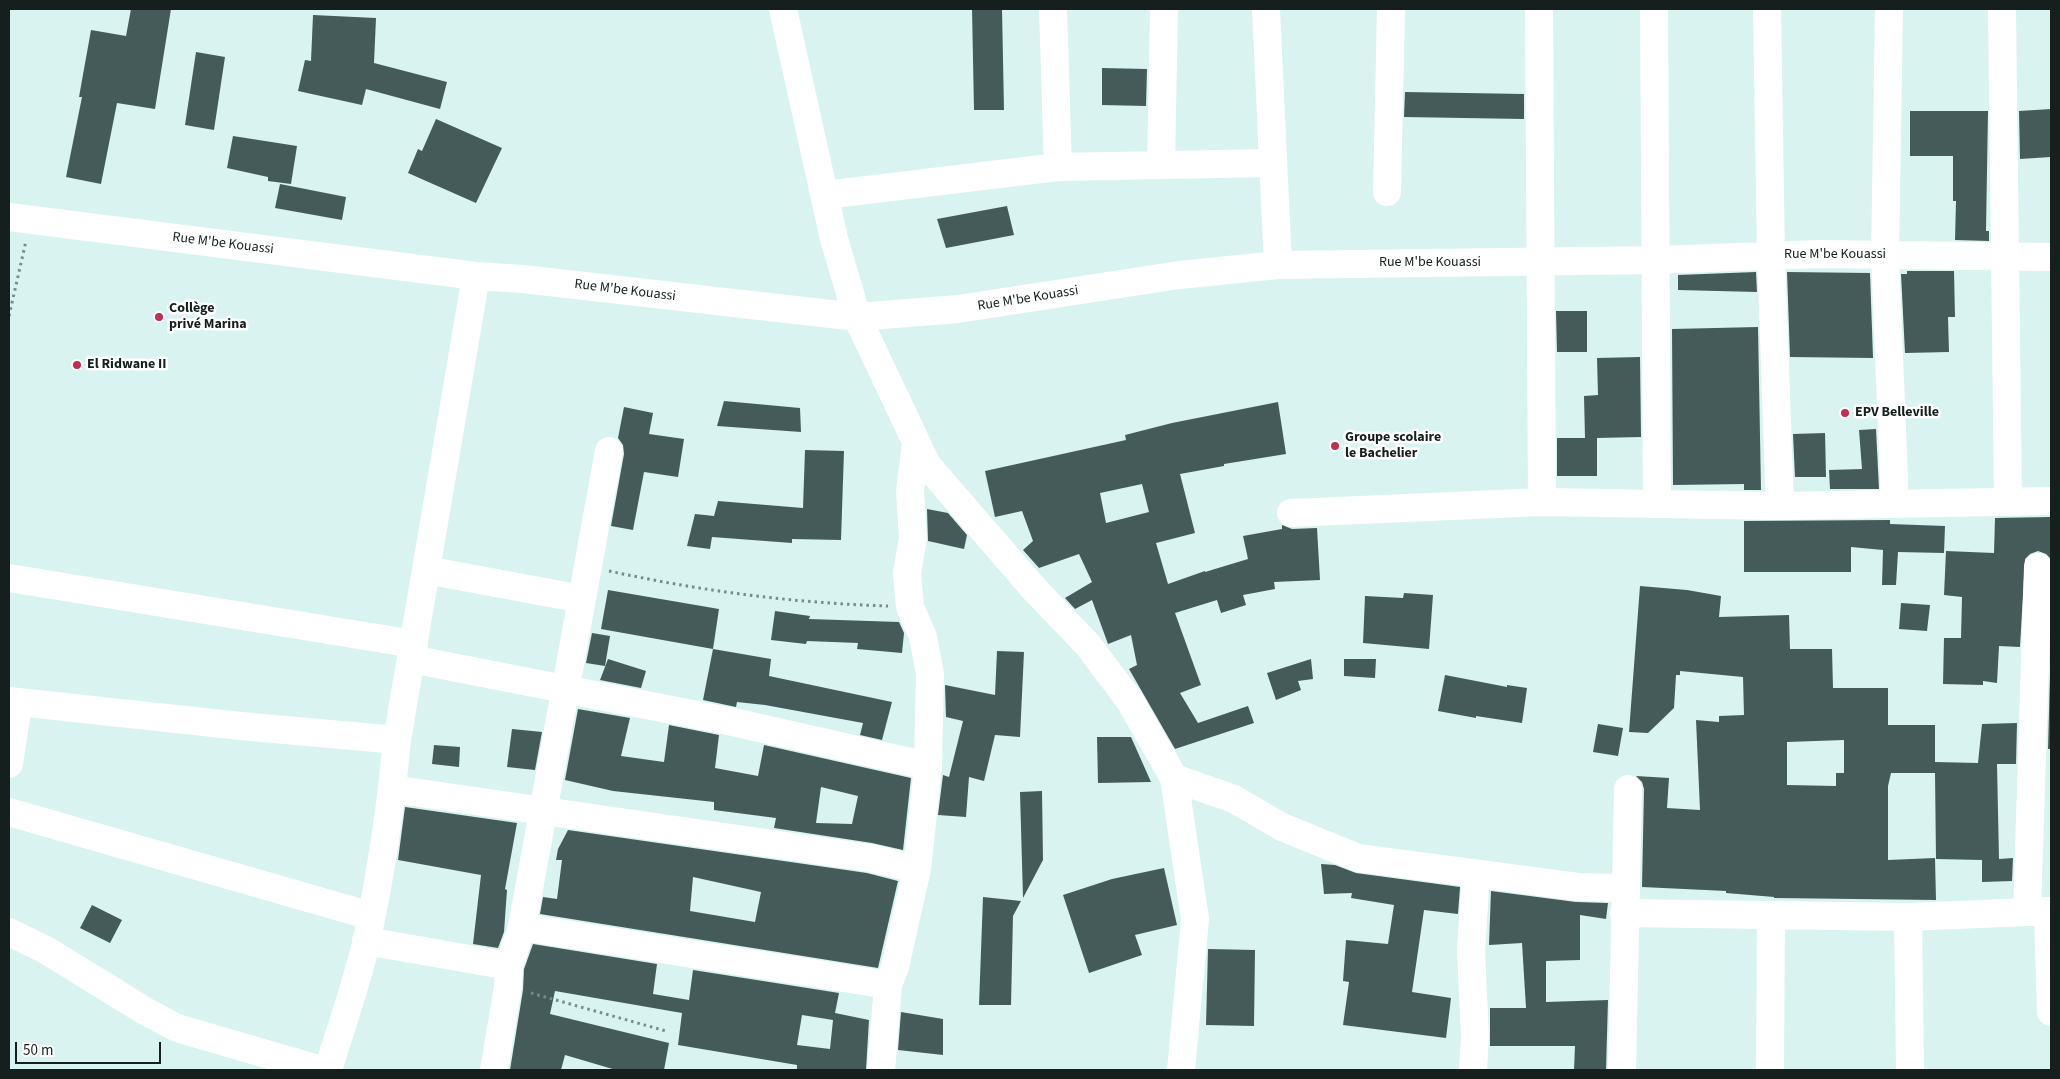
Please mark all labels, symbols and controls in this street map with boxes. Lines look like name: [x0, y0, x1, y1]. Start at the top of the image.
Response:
street label: Rue M'be Kouassi: [171, 229, 275, 259]
street label: Rue M'be Kouassi: [1784, 247, 1886, 263]
street label: Rue M'be Kouassi: [1379, 255, 1481, 271]
street label: Rue M'be Kouassi: [573, 276, 677, 306]
street label: Rue M'be Kouassi: [976, 283, 1080, 315]
place label: Collège privé Marina: [169, 301, 247, 334]
marker: Collège privé Marina: [153, 311, 165, 323]
place label: El Ridwane II: [87, 357, 167, 373]
marker: El Ridwane II: [71, 359, 83, 371]
place label: EPV Belleville: [1855, 405, 1939, 421]
marker: EPV Belleville: [1839, 407, 1851, 419]
place label: Groupe scolaire le Bachelier: [1345, 430, 1441, 462]
marker: Groupe scolaire le Bachelier: [1329, 440, 1341, 452]
scale bar: [18, 1032, 164, 1064]
text: 50 m: [23, 1040, 53, 1061]

